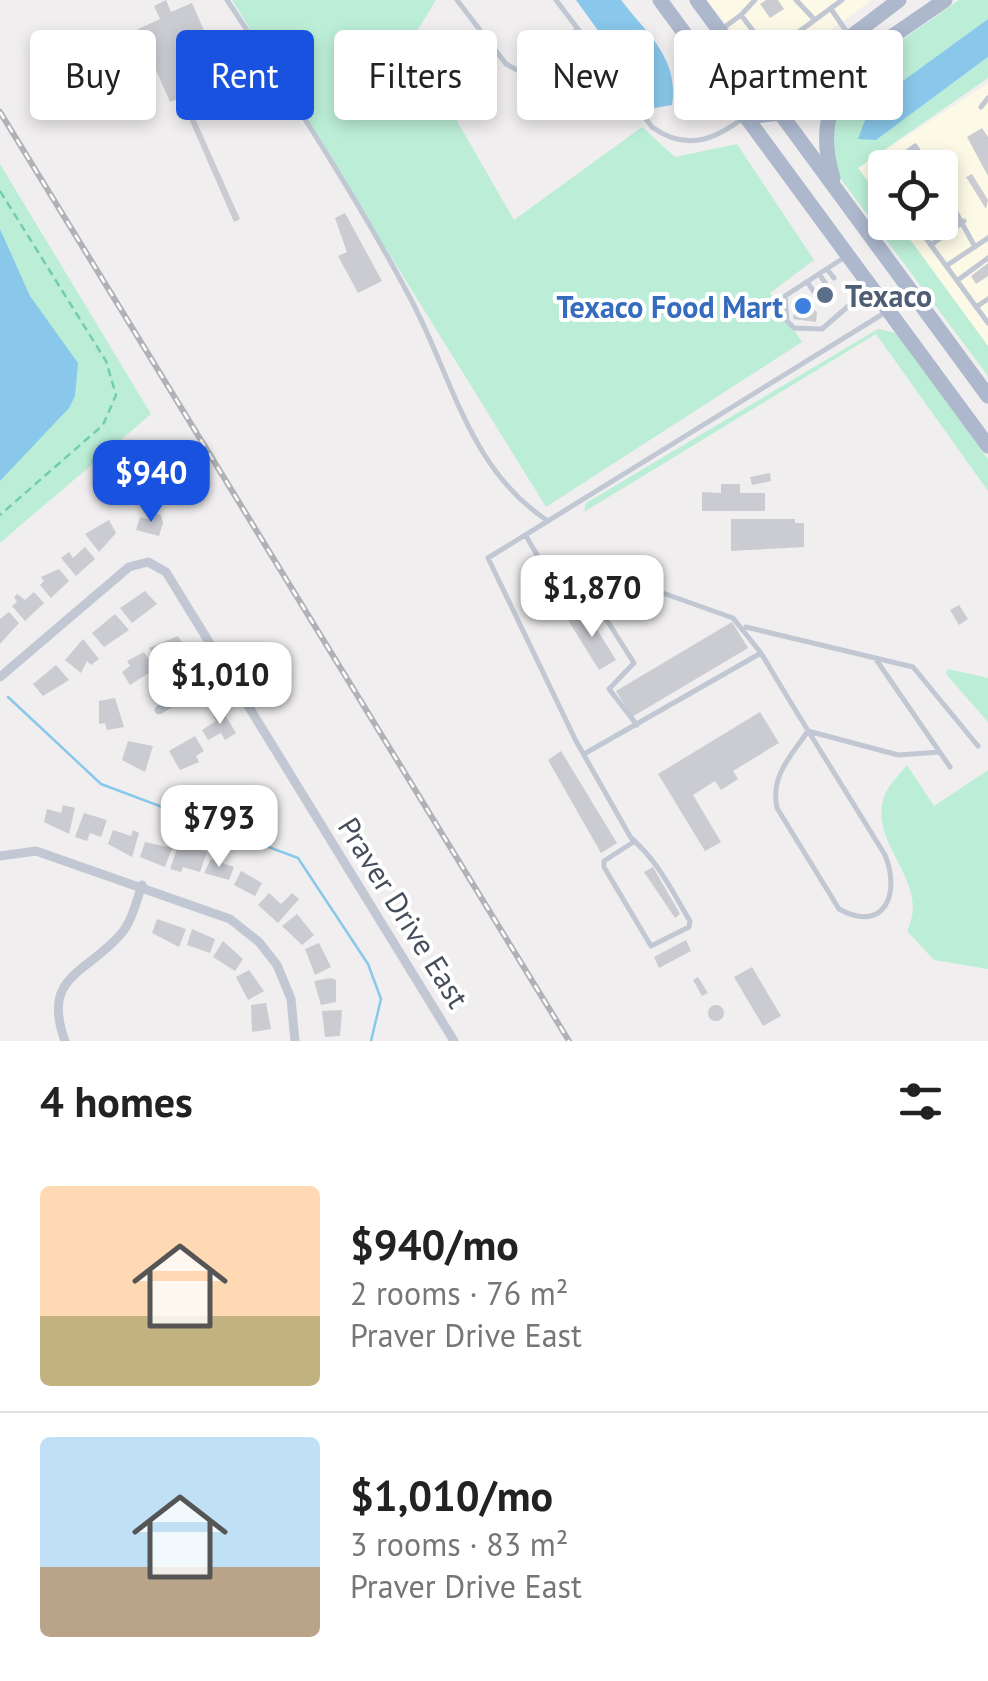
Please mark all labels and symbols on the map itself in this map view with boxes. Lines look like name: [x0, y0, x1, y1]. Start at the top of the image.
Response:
place label: Texaco: [845, 276, 932, 315]
marker: Texaco: [814, 284, 836, 306]
place label: Texaco Food Mart: [556, 287, 784, 326]
marker: Texaco Food Mart: [792, 295, 814, 317]
pin: $940: [92, 440, 210, 525]
pin: $1,870: [511, 555, 673, 640]
pin: $1,010: [139, 642, 301, 727]
pin: $793: [160, 785, 278, 870]
street label: Praver Drive East: [330, 809, 478, 1015]

